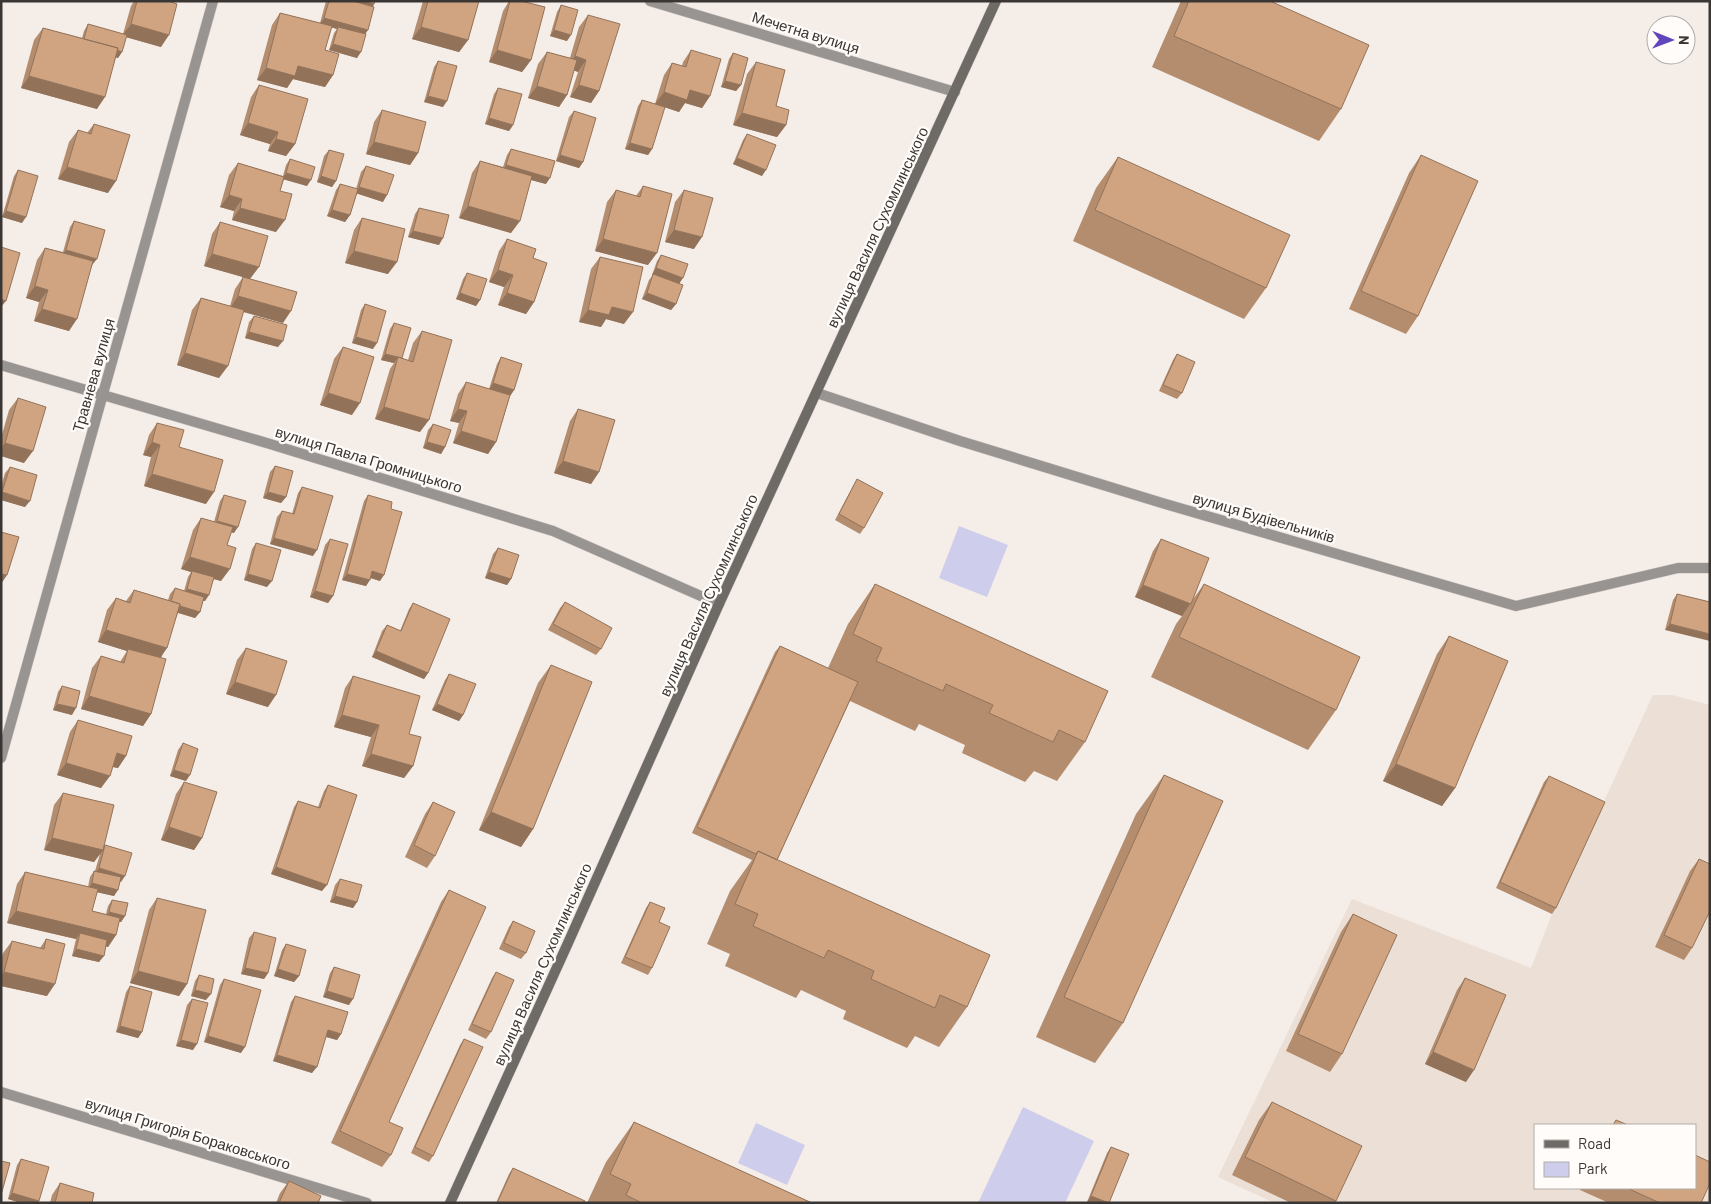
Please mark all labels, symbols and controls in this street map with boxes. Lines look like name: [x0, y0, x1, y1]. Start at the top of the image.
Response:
street label: Мечетна вулиця: [750, 7, 862, 57]
north arrow: [1646, 15, 1696, 65]
text: N: [1676, 35, 1693, 45]
street label: вулиця Василя Сухомлинського: [822, 124, 932, 330]
street label: Травнева вулиця: [68, 316, 118, 434]
street label: вулиця Павла Громницького: [273, 422, 465, 496]
street label: вулиця Будівельників: [1191, 488, 1337, 546]
street label: вулиця Василя Сухомлинського: [655, 491, 761, 699]
street label: вулиця Василя Сухомлинського: [489, 860, 595, 1068]
street label: вулиця Григорія Бораковського: [83, 1093, 293, 1173]
legend: [1534, 1124, 1696, 1189]
text: Road: [1578, 1134, 1611, 1152]
text: Park: [1578, 1159, 1608, 1177]

